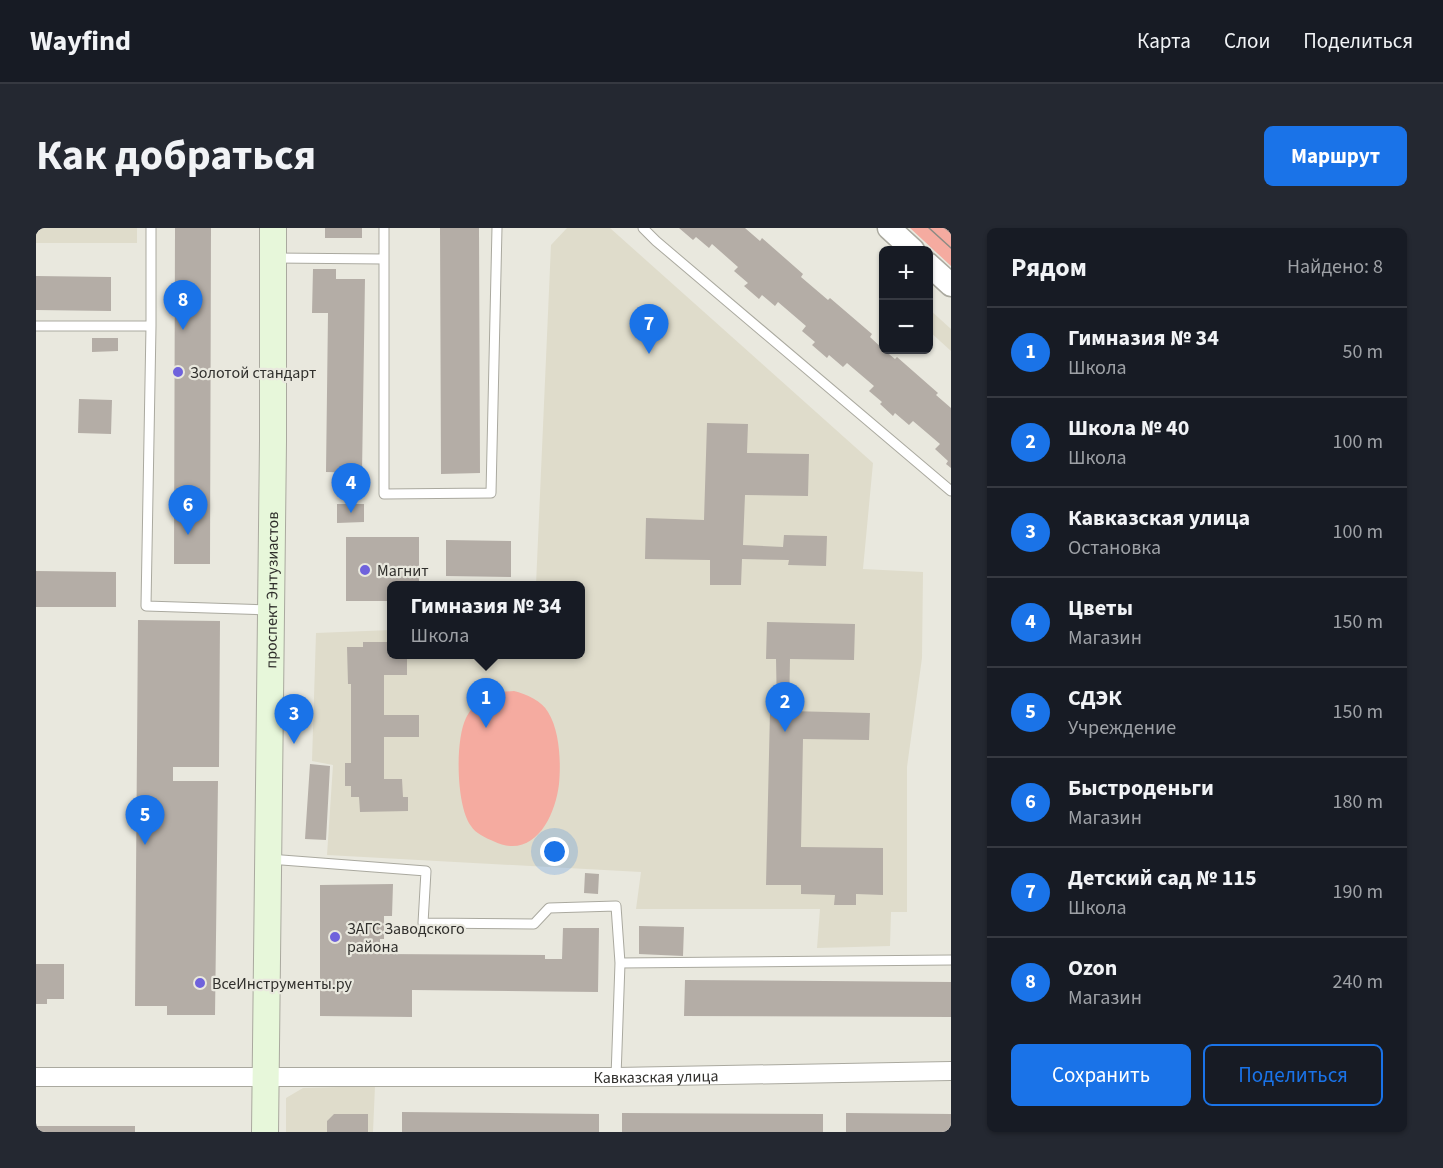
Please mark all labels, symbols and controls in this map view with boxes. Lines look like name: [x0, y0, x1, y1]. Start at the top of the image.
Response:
text: Wayfind: [30, 21, 131, 61]
text: Карта: [1137, 26, 1191, 56]
text: Слои: [1224, 26, 1270, 56]
text: Поделиться: [1303, 26, 1413, 56]
text: Как добраться: [36, 126, 316, 186]
button: Маршрут: [1264, 126, 1407, 186]
map controls: [879, 246, 933, 354]
button: +: [879, 246, 933, 300]
text: Рядом: [1011, 249, 1087, 286]
text: Найдено: 8: [1287, 253, 1383, 281]
pin: 8: [164, 280, 202, 330]
button: −: [879, 300, 933, 354]
pin: 7: [630, 304, 668, 354]
text: Гимназия № 34: [1068, 322, 1219, 354]
text: 1: [1025, 338, 1036, 366]
text: 50 m: [1343, 338, 1383, 366]
text: Школа: [1068, 354, 1127, 382]
place label: Золотой стандарт: [190, 362, 316, 384]
marker: Золотой стандарт: [171, 365, 185, 379]
text: Школа № 40: [1068, 412, 1189, 444]
text: 2: [1025, 428, 1036, 456]
text: 100 m: [1333, 428, 1383, 456]
text: Школа: [1068, 444, 1127, 472]
pin: 4: [332, 464, 370, 513]
pin: 6: [168, 486, 208, 535]
text: Кавказская улица: [1068, 502, 1250, 534]
street label: проспект Энтузиастов: [260, 511, 284, 669]
text: 3: [1025, 518, 1036, 546]
text: 100 m: [1333, 518, 1383, 546]
text: Остановка: [1068, 534, 1161, 562]
place label: Магнит: [377, 560, 429, 582]
marker: Магнит: [358, 563, 372, 577]
popup: [387, 581, 585, 659]
text: Гимназия № 34: [411, 590, 561, 622]
text: Цветы: [1068, 592, 1133, 624]
text: 4: [1025, 608, 1036, 636]
text: 150 m: [1333, 608, 1383, 636]
text: Школа: [411, 622, 469, 650]
text: Магазин: [1068, 624, 1142, 652]
pin: 1: [466, 678, 506, 728]
pin: 2: [766, 682, 804, 732]
text: СДЭК: [1068, 682, 1122, 714]
pin: 3: [274, 694, 314, 744]
text: 5: [1025, 698, 1036, 726]
text: 150 m: [1333, 698, 1383, 726]
text: Учреждение: [1068, 714, 1176, 742]
text: Быстроденьги: [1068, 772, 1214, 804]
text: 6: [1025, 788, 1036, 816]
text: 180 m: [1333, 788, 1383, 816]
pin: 5: [126, 796, 164, 845]
text: Магазин: [1068, 804, 1142, 832]
your location: [540, 837, 569, 866]
text: Детский сад № 115: [1068, 862, 1257, 894]
text: 7: [1025, 878, 1036, 906]
text: 190 m: [1333, 878, 1383, 906]
text: Школа: [1068, 894, 1127, 922]
place label: ЗАГС Заводского района: [347, 918, 465, 958]
marker: ЗАГС Заводского района: [328, 930, 342, 944]
text: Ozon: [1068, 952, 1117, 984]
text: 8: [1025, 968, 1036, 996]
text: 240 m: [1333, 968, 1383, 996]
place label: ВсеИнструменты.ру: [212, 973, 353, 995]
marker: ВсеИнструменты.ру: [193, 976, 207, 990]
text: Магазин: [1068, 984, 1142, 1012]
button: Сохранить: [1011, 1044, 1191, 1106]
button: Поделиться: [1203, 1044, 1383, 1106]
street label: Кавказская улица: [593, 1065, 719, 1089]

